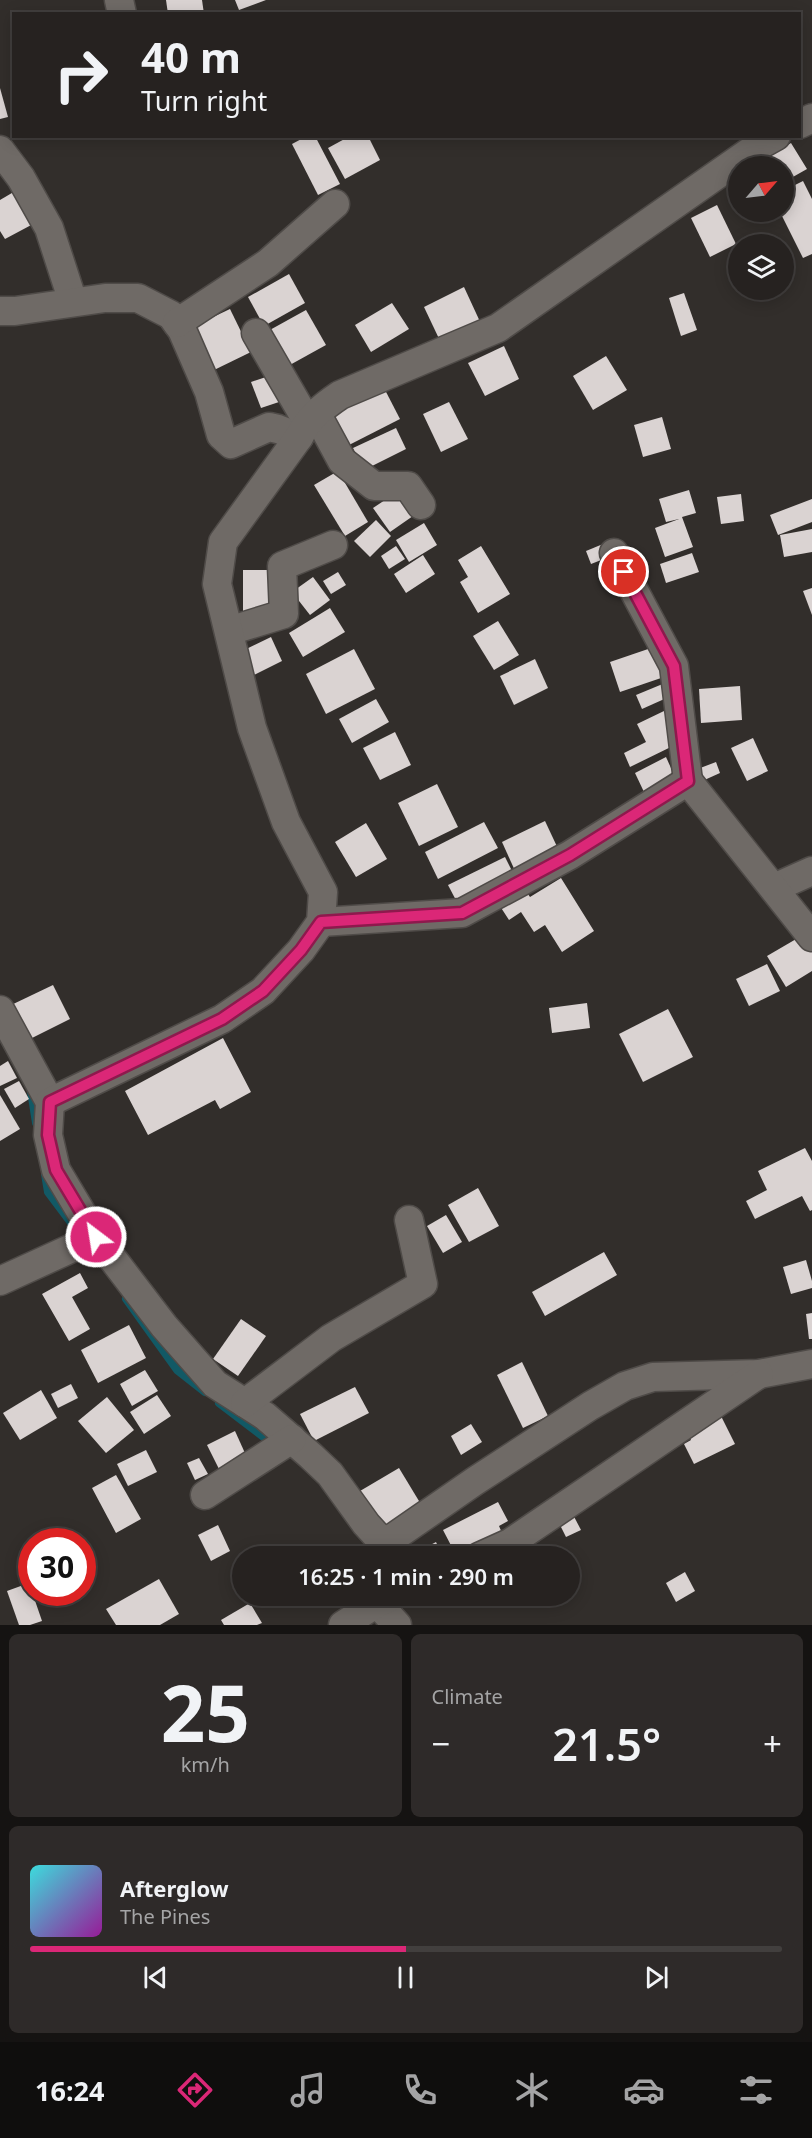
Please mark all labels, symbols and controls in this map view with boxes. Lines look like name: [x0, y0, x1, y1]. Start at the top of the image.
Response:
text: 40 m: [141, 28, 241, 85]
icon: right: [42, 36, 120, 114]
text: Turn right: [141, 82, 267, 119]
north arrow: [728, 156, 794, 222]
map controls: [728, 156, 794, 300]
button: layers: [728, 234, 794, 300]
pin: [598, 546, 649, 597]
icon: arrive: [607, 555, 640, 588]
position arrow: [64, 1205, 128, 1269]
speed limit sign: 30: [18, 1528, 96, 1606]
text: 16:25 · 1 min · 290 m: [298, 1561, 514, 1591]
text: 25: [161, 1659, 250, 1765]
text: Climate: [432, 1683, 503, 1710]
text: 21.5°: [552, 1713, 661, 1774]
text: −: [432, 1721, 450, 1766]
text: +: [763, 1721, 782, 1766]
text: km/h: [181, 1751, 230, 1778]
text: Afterglow: [120, 1873, 229, 1903]
text: The Pines: [120, 1903, 210, 1930]
icon: previous: [139, 1961, 172, 1994]
icon: pause: [389, 1961, 422, 1994]
icon: next: [640, 1961, 673, 1994]
icon: directions: [174, 2069, 216, 2111]
icon: music: [287, 2069, 329, 2111]
icon: phone: [399, 2069, 441, 2111]
icon: climate: [511, 2069, 553, 2111]
icon: car: [623, 2069, 665, 2111]
icon: filters: [735, 2069, 777, 2111]
text: 16:24: [35, 2072, 104, 2109]

